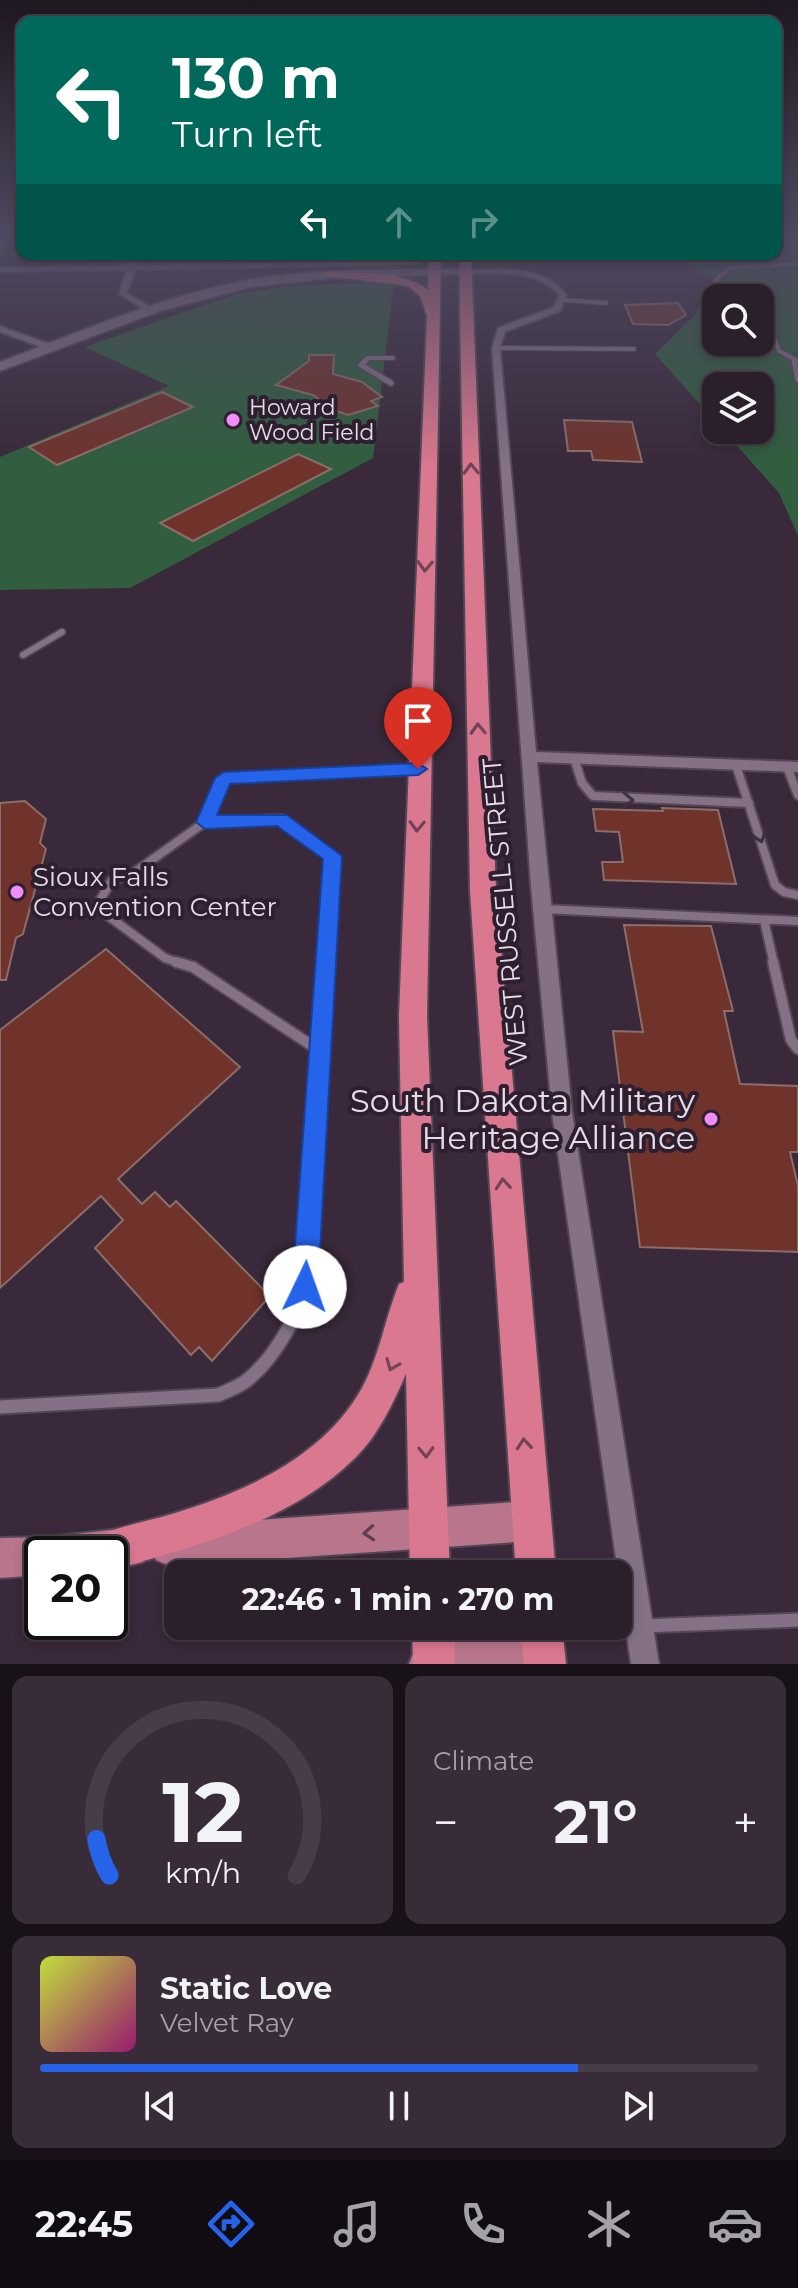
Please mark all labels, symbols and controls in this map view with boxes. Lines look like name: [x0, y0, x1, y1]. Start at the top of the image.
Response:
text: 130 m: [172, 44, 340, 112]
icon: left: [40, 48, 144, 152]
text: Turn left: [172, 112, 323, 156]
icon: left: [293, 200, 337, 244]
icon: ahead: [377, 200, 421, 244]
icon: right: [461, 200, 505, 244]
map controls: [702, 284, 774, 444]
button: search: [702, 284, 774, 356]
button: layers: [702, 372, 774, 444]
place label: Howard Wood Field: [249, 394, 374, 446]
marker: Howard Wood Field: [224, 411, 242, 429]
one-way arrow: [462, 462, 479, 475]
one-way arrow: [416, 560, 434, 573]
pin: [384, 687, 452, 769]
icon: arrive: [396, 699, 440, 743]
one-way arrow: [469, 722, 486, 735]
street label: WEST RUSSELL STREET: [476, 757, 534, 1067]
one-way arrow: [622, 791, 635, 808]
one-way arrow: [408, 820, 425, 833]
one-way arrow: [751, 830, 767, 843]
place label: Sioux Falls Convention Center: [33, 861, 277, 923]
marker: Sioux Falls Convention Center: [8, 883, 26, 901]
place label: South Dakota Military Heritage Alliance: [350, 1081, 696, 1157]
marker: South Dakota Military Heritage Alliance: [702, 1110, 720, 1128]
one-way arrow: [495, 1177, 512, 1190]
position arrow: [263, 1245, 347, 1329]
one-way arrow: [386, 1357, 402, 1371]
one-way arrow: [516, 1437, 533, 1450]
one-way arrow: [418, 1446, 435, 1459]
one-way arrow: [362, 1524, 375, 1541]
speed limit sign: 20: [24, 1536, 128, 1640]
text: 22:46 · 1 min · 270 m: [242, 1581, 554, 1618]
text: Climate: [433, 1745, 534, 1777]
text: 12: [162, 1761, 243, 1863]
text: 21°: [554, 1785, 638, 1858]
text: −: [433, 1795, 458, 1849]
text: +: [733, 1795, 758, 1849]
text: km/h: [164, 1855, 241, 1890]
text: Static Love: [160, 1970, 332, 2007]
text: Velvet Ray: [160, 2007, 294, 2039]
icon: previous: [138, 2084, 182, 2128]
icon: pause: [377, 2084, 421, 2128]
icon: next: [616, 2084, 660, 2128]
icon: directions: [203, 2196, 259, 2252]
icon: music: [329, 2196, 385, 2252]
icon: phone: [455, 2196, 511, 2252]
icon: climate: [581, 2196, 637, 2252]
icon: car: [707, 2196, 763, 2252]
text: 22:45: [35, 2202, 133, 2246]

